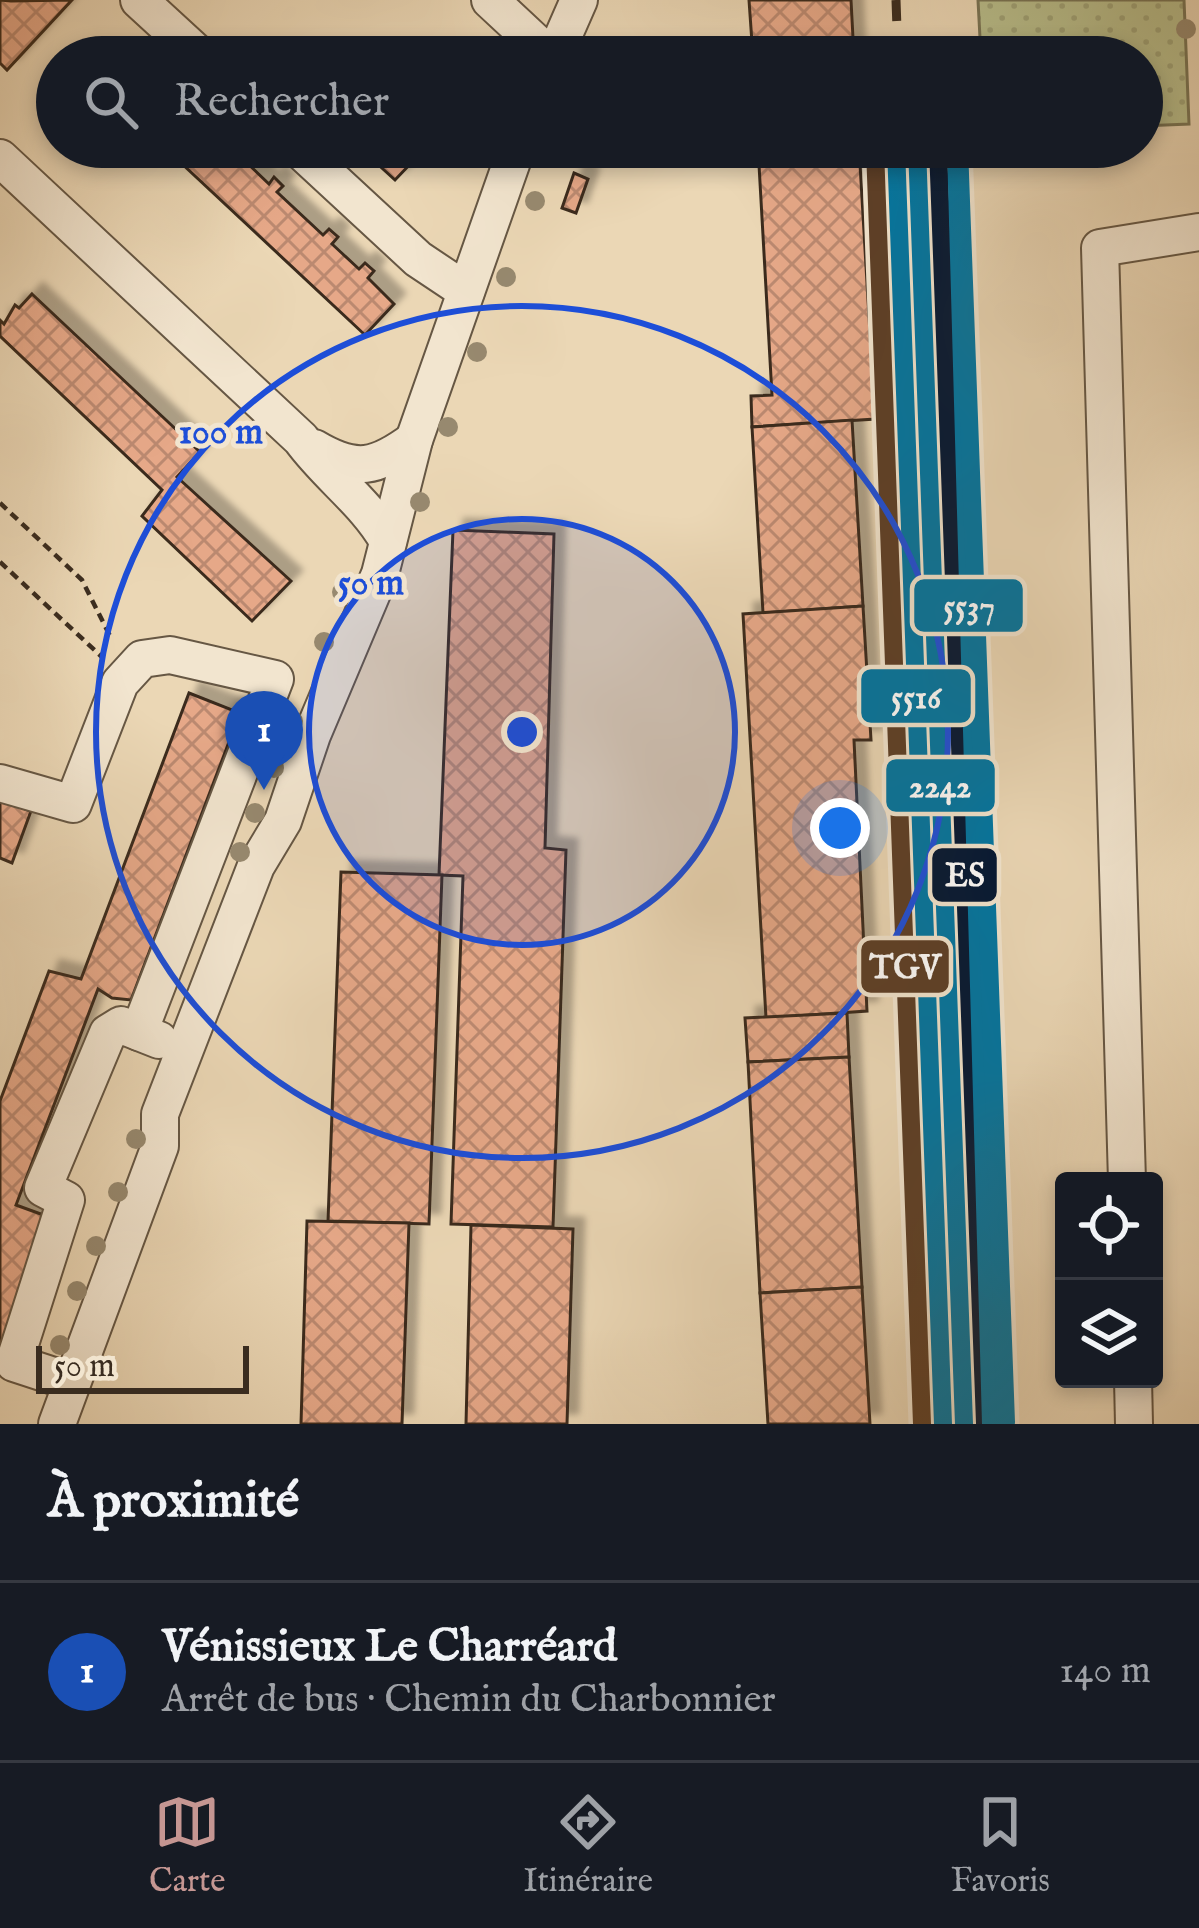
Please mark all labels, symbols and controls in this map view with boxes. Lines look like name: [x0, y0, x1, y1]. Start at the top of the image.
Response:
search box: [36, 36, 1163, 168]
icon: search: [78, 69, 144, 135]
text: Rechercher: [174, 74, 389, 131]
text: 100 m: [179, 410, 263, 456]
text: 50 m: [338, 561, 404, 607]
line badge: 5537: [912, 577, 1025, 634]
text: 5537: [943, 587, 995, 629]
line badge: 5516: [859, 667, 973, 725]
text: 5516: [891, 678, 942, 720]
pin: 1: [225, 691, 303, 790]
centre of rings: [501, 711, 543, 753]
line badge: 2242: [884, 757, 997, 814]
text: 2242: [909, 767, 971, 809]
your location: [810, 798, 870, 858]
line badge: ES: [930, 846, 999, 904]
text: ES: [945, 856, 985, 898]
line badge: TGV: [859, 938, 951, 995]
text: TGV: [868, 948, 943, 990]
map controls: [1055, 1172, 1163, 1388]
button: locate: [1055, 1172, 1163, 1280]
button: layers: [1055, 1280, 1163, 1388]
scale bar: [36, 1340, 249, 1393]
text: 50 m: [54, 1346, 115, 1388]
text: À proximité: [48, 1470, 299, 1535]
text: Vénissieux Le Charréard: [162, 1619, 617, 1676]
text: 1: [80, 1647, 94, 1696]
text: 140 m: [1060, 1647, 1151, 1696]
text: Arrêt de bus · Chemin du Charbonnier: [162, 1676, 776, 1725]
tab: Carte: [149, 1789, 226, 1903]
tab: Itinéraire: [524, 1789, 653, 1903]
tab: Favoris: [951, 1789, 1050, 1903]

